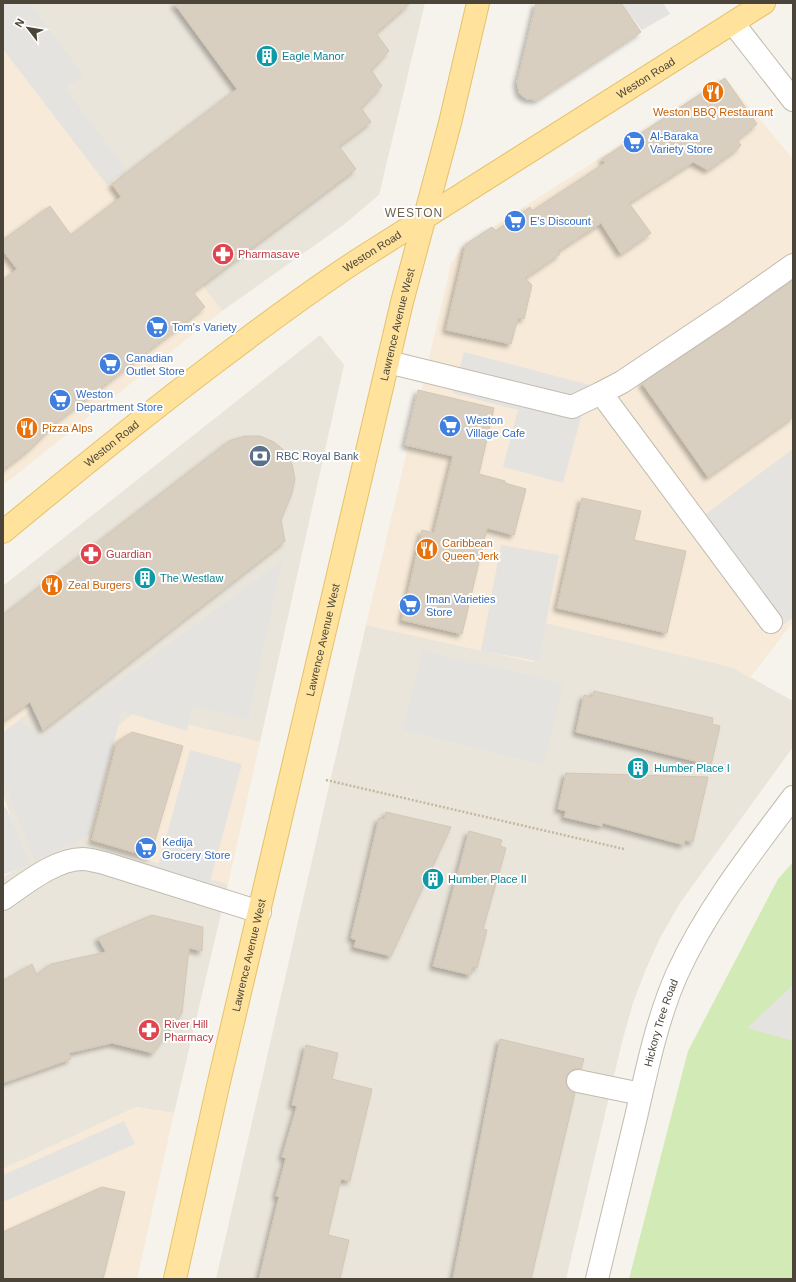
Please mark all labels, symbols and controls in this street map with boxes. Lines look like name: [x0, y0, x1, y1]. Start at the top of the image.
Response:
north arrow: [8, 8, 48, 48]
text: N: [12, 16, 27, 29]
building icon: Eagle Manor: [254, 43, 280, 69]
place label: Eagle Manor: [282, 50, 345, 62]
street label: Weston Road: [614, 55, 677, 101]
restaurant icon: Weston BBQ Restaurant: [700, 79, 726, 105]
place label: Weston BBQ Restaurant: [653, 106, 773, 118]
supermarket icon: Al-Baraka Variety Store: [621, 129, 647, 155]
place label: Al-Baraka Variety Store: [650, 130, 713, 155]
district label: WESTON: [385, 206, 443, 220]
supermarket icon: E's Discount: [502, 208, 528, 234]
place label: E's Discount: [530, 215, 591, 227]
street label: Weston Road: [341, 228, 403, 274]
pharmacy icon: Pharmasave: [210, 241, 236, 267]
place label: Pharmasave: [238, 248, 300, 260]
street label: Lawrence Avenue West: [378, 267, 417, 382]
supermarket icon: Tom's Variety: [144, 314, 170, 340]
place label: Tom's Variety: [172, 321, 237, 333]
supermarket icon: Canadian Outlet Store: [97, 351, 123, 377]
place label: Canadian Outlet Store: [126, 352, 185, 377]
supermarket icon: Weston Department Store: [47, 387, 73, 413]
place label: Weston Department Store: [76, 388, 163, 413]
supermarket icon: Weston Village Cafe: [437, 413, 463, 439]
place label: Weston Village Cafe: [466, 414, 525, 439]
restaurant icon: Pizza Alps: [14, 415, 40, 441]
street label: Weston Road: [82, 418, 141, 469]
place label: Pizza Alps: [42, 422, 93, 434]
bank icon: RBC Royal Bank: [247, 443, 273, 469]
place label: RBC Royal Bank: [276, 450, 359, 462]
restaurant icon: Caribbean Queen Jerk: [414, 536, 440, 562]
place label: Caribbean Queen Jerk: [442, 537, 499, 562]
pharmacy icon: Guardian: [78, 541, 104, 567]
place label: Guardian: [106, 548, 151, 560]
building icon: The Westlaw: [132, 565, 158, 591]
restaurant icon: Zeal Burgers: [39, 572, 65, 598]
place label: The Westlaw: [160, 572, 223, 584]
place label: Zeal Burgers: [68, 579, 131, 591]
street label: Lawrence Avenue West: [304, 582, 342, 697]
supermarket icon: Iman Varieties Store: [397, 592, 423, 618]
place label: Iman Varieties Store: [426, 593, 496, 618]
building icon: Humber Place I: [625, 755, 651, 781]
place label: Humber Place I: [654, 762, 730, 774]
supermarket icon: Kedija Grocery Store: [133, 835, 159, 861]
place label: Kedija Grocery Store: [162, 836, 230, 861]
building icon: Humber Place II: [420, 866, 446, 892]
place label: Humber Place II: [448, 873, 527, 885]
street label: Lawrence Avenue West: [230, 898, 268, 1013]
street label: Hickory Tree Road: [642, 977, 680, 1068]
pharmacy icon: River Hill Pharmacy: [136, 1017, 162, 1043]
place label: River Hill Pharmacy: [164, 1018, 214, 1043]

